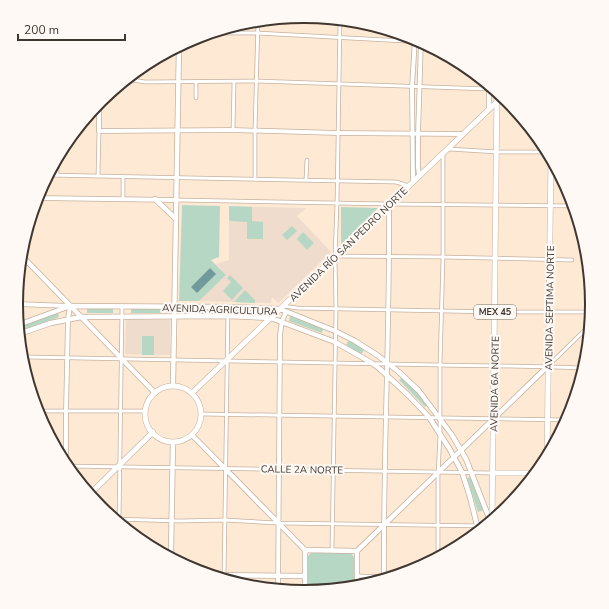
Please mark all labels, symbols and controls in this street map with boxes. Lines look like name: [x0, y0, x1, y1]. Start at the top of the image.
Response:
scale bar: [18, 16, 125, 42]
text: 200 m: [24, 22, 59, 38]
street label: AVENIDA RÍO SAN PEDRO NORTE: [287, 184, 411, 305]
street label: AVENIDA SEPTIMA NORTE: [542, 245, 558, 371]
street label: AVENIDA AGRICULTURA: [162, 301, 279, 319]
road number: MEX 45: [474, 305, 516, 319]
street label: AVENIDA 6A NORTE: [487, 336, 503, 432]
street label: CALLE 2A NORTE: [261, 462, 343, 478]

